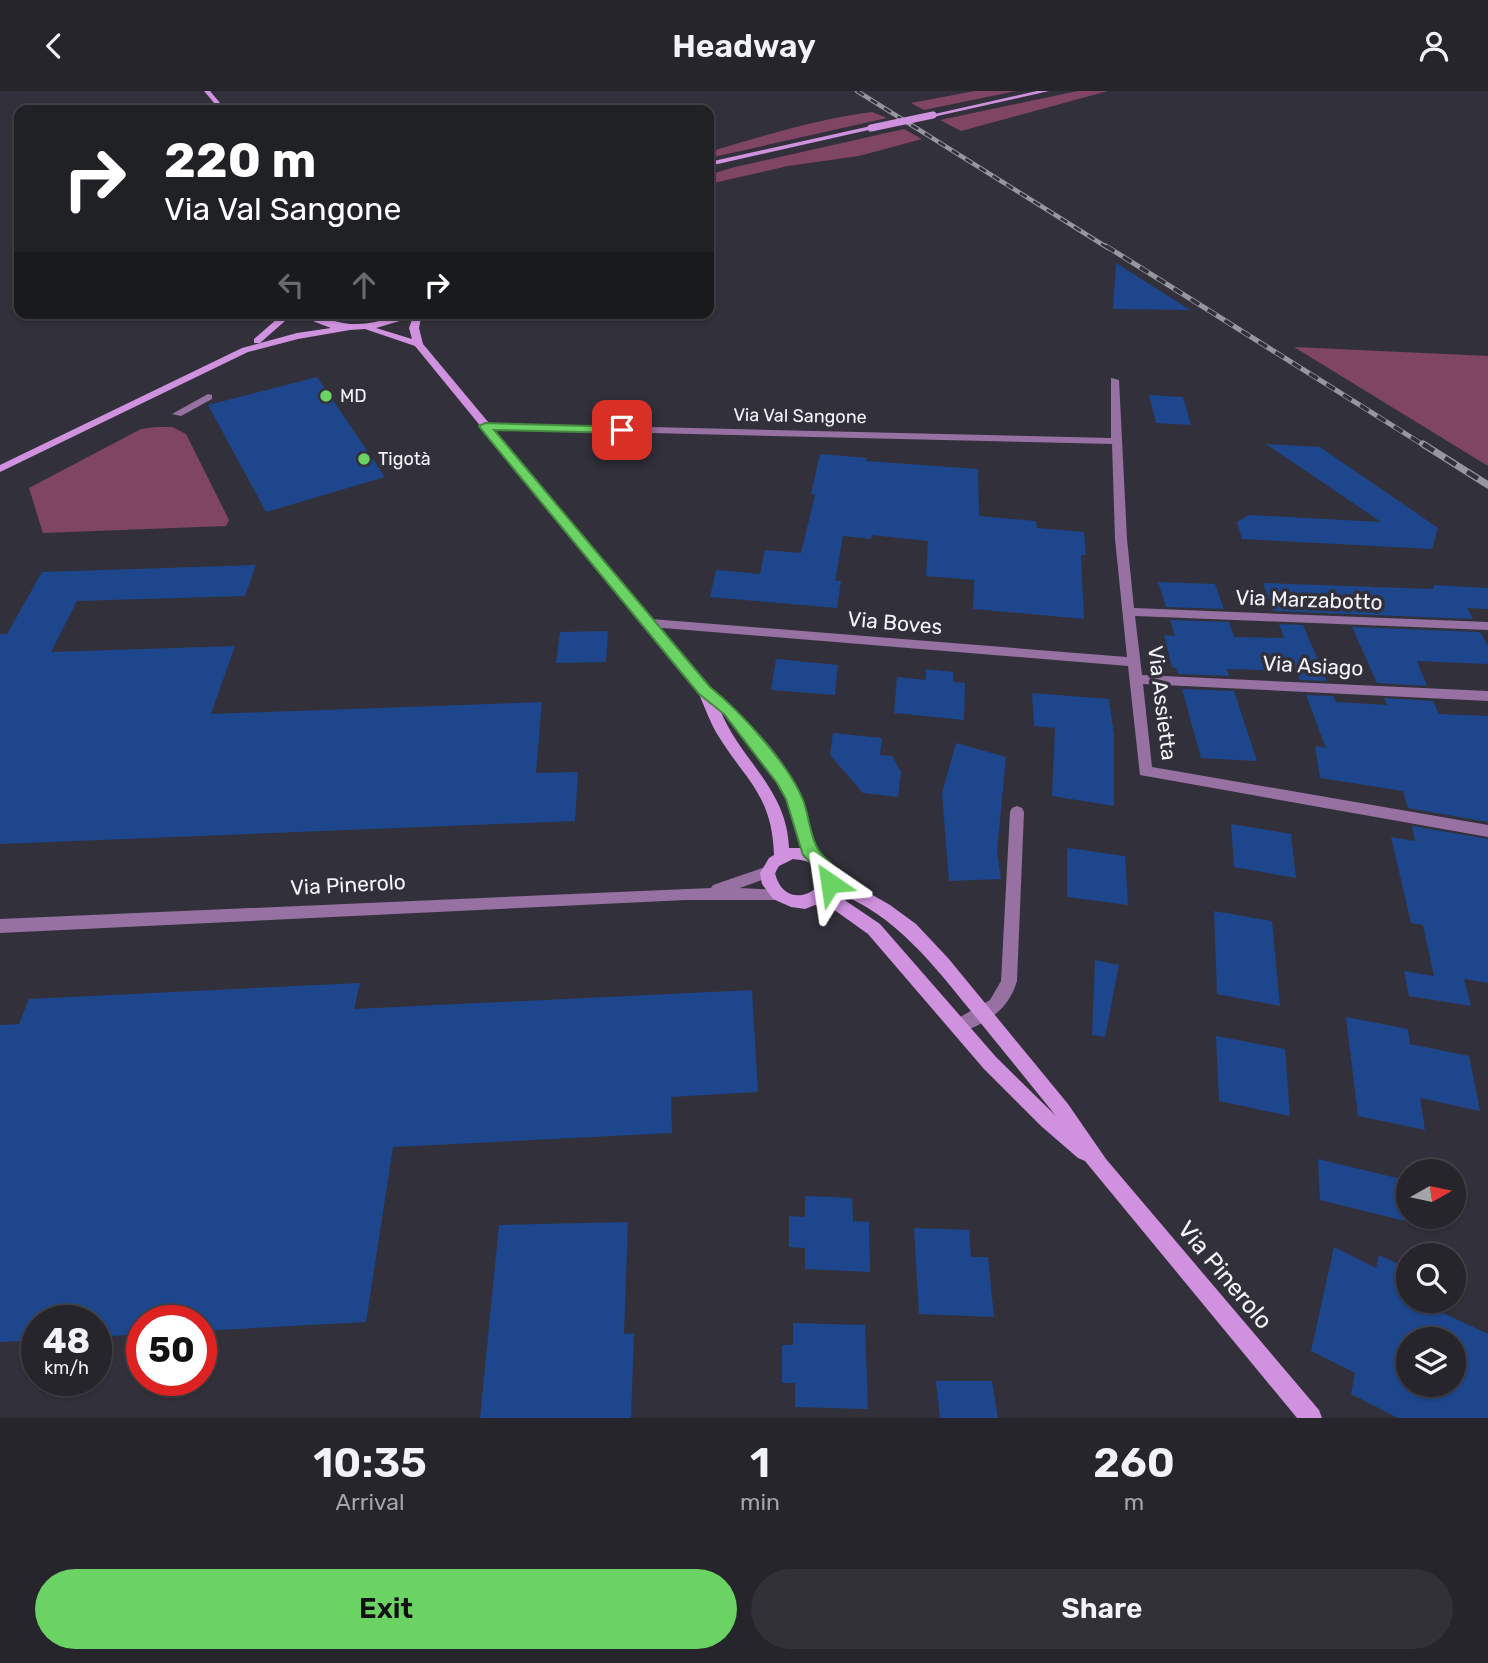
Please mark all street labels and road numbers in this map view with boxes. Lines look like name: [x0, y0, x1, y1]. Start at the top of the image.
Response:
street label: Via Val Sangone: [733, 404, 867, 428]
street label: Via Marzabotto: [1235, 584, 1383, 615]
street label: Via Boves: [847, 606, 943, 639]
street label: Via Assietta: [1143, 644, 1182, 762]
street label: Via Asiago: [1262, 650, 1364, 681]
street label: Via Pinerolo: [290, 869, 406, 900]
street label: Via Pinerolo: [1172, 1215, 1278, 1335]

